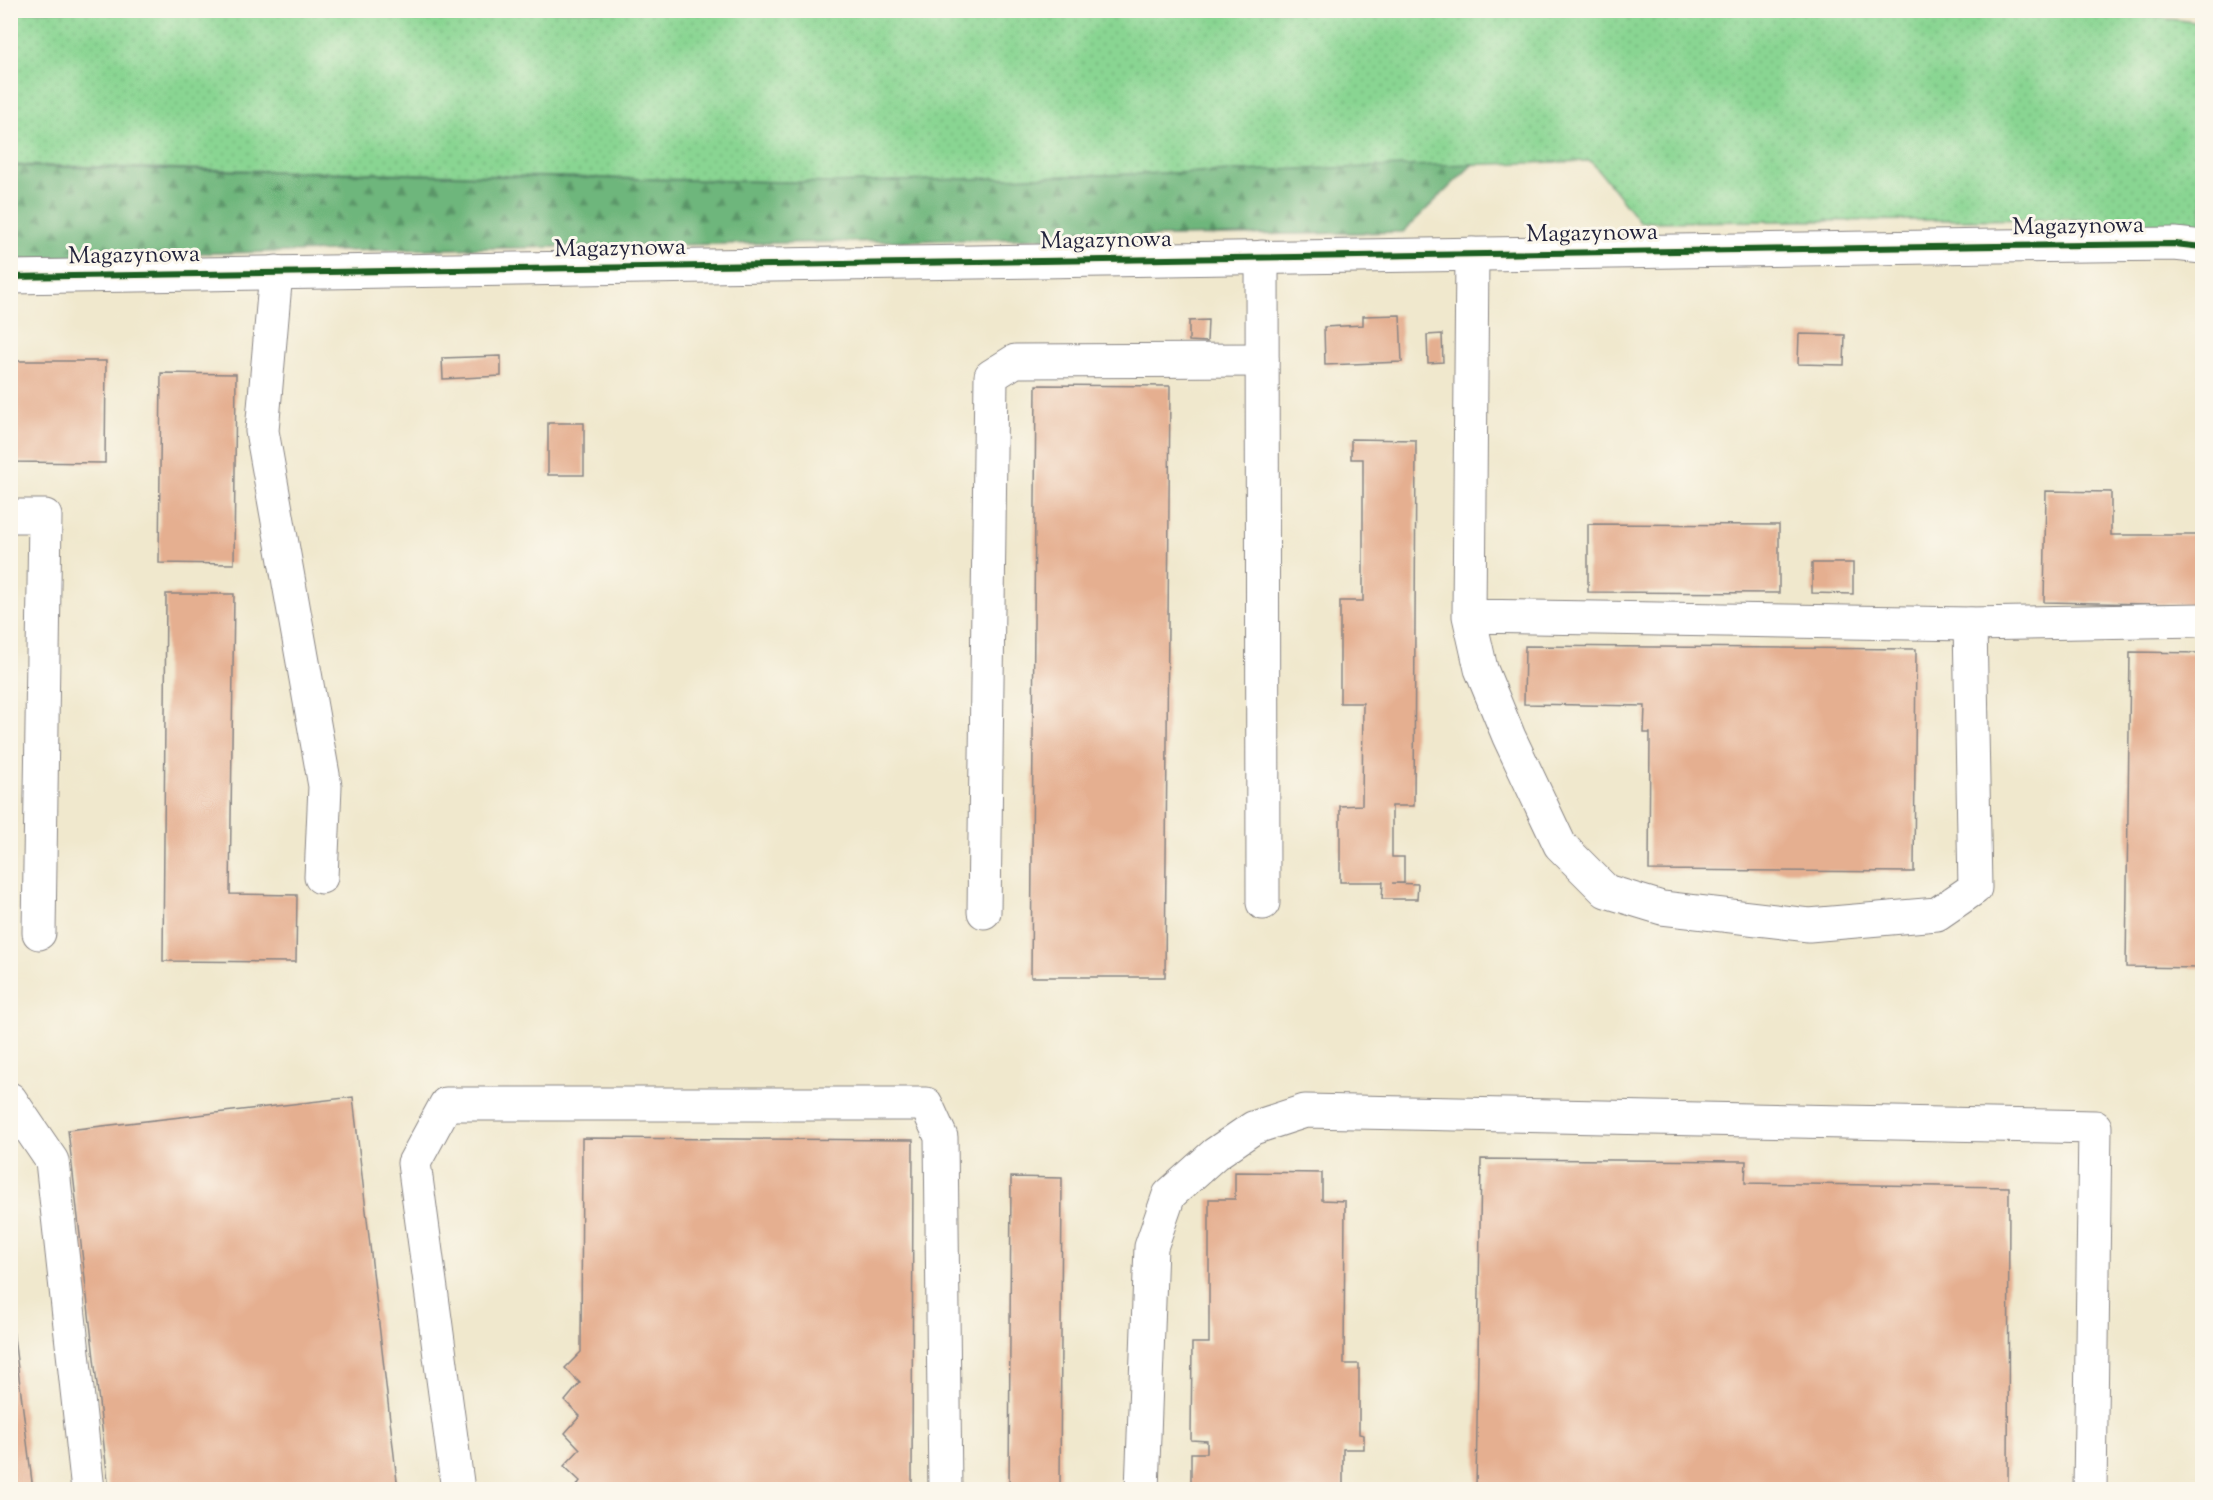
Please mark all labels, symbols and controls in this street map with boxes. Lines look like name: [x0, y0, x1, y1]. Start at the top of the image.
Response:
street label: Magazynowa: [2012, 209, 2144, 245]
street label: Magazynowa: [1526, 216, 1658, 252]
street label: Magazynowa: [1040, 223, 1172, 259]
street label: Magazynowa: [554, 231, 686, 267]
street label: Magazynowa: [68, 238, 200, 274]

